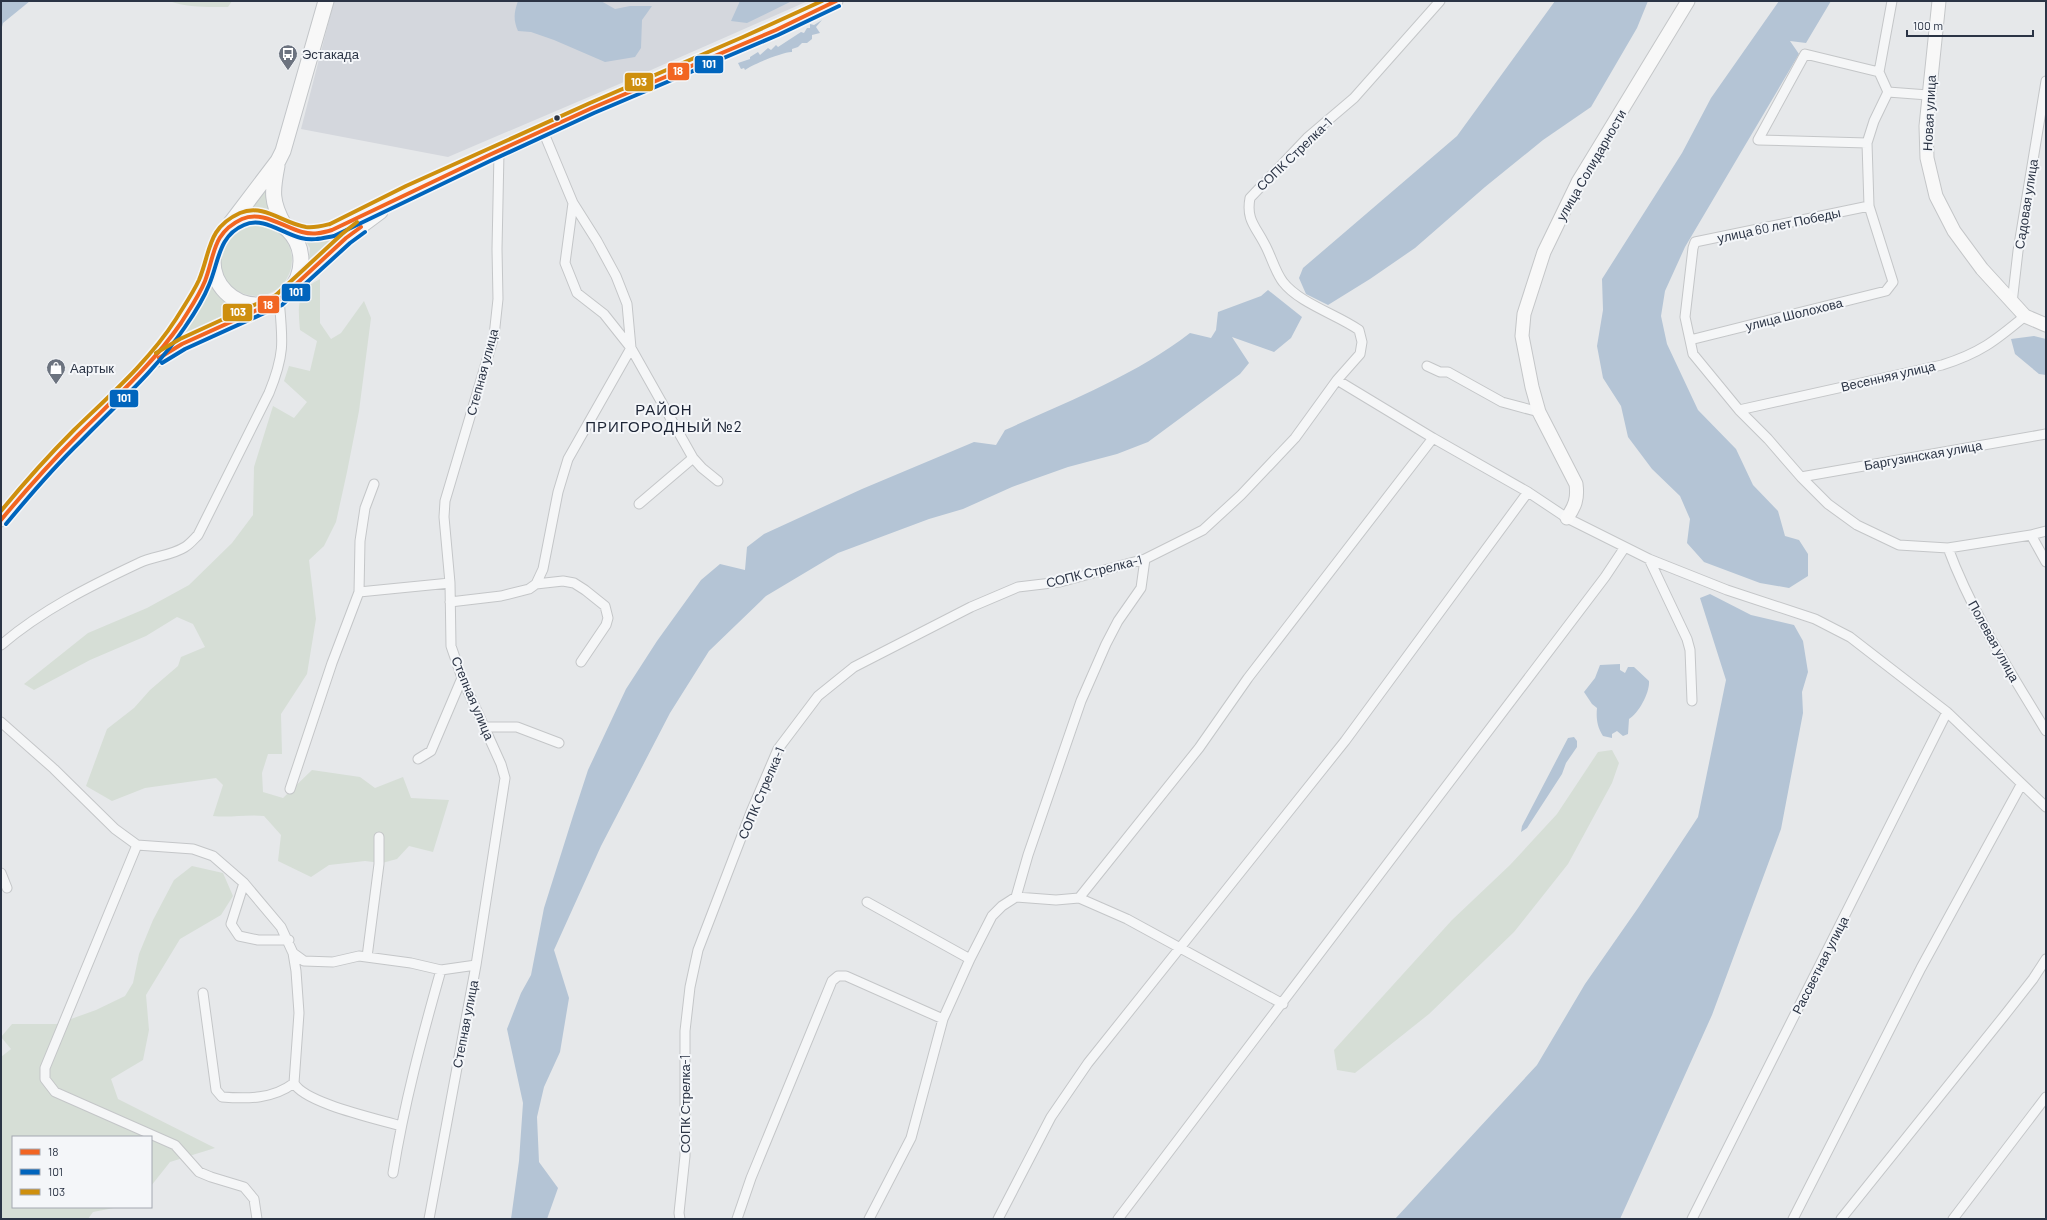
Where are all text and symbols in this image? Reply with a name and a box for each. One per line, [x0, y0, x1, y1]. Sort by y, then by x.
scale bar [1907, 12, 2033, 38]
text: 100 m [1913, 18, 1943, 32]
bus stop icon: Эстакада [277, 43, 299, 71]
place label: Эстакада [302, 46, 360, 62]
line badge: 101 [694, 55, 724, 74]
text: 101 [702, 57, 716, 70]
line badge: 18 [667, 62, 690, 81]
text: 18 [673, 64, 683, 77]
line badge: 103 [624, 72, 654, 92]
street label: Новая улица [1919, 74, 1939, 151]
text: 103 [631, 75, 647, 88]
street label: улица Солидарности [1553, 107, 1629, 223]
unlabelled marker [552, 113, 562, 123]
street label: СОПК Стрелка-1 [1253, 114, 1335, 194]
street label: Садовая улица [2011, 157, 2041, 250]
street label: улица 60 лет Победы [1716, 204, 1842, 246]
line badge: 101 [281, 283, 311, 302]
text: 101 [289, 285, 303, 298]
street label: улица Шолохова [1744, 294, 1845, 334]
line badge: 18 [257, 295, 280, 314]
text: 18 [263, 298, 273, 311]
line badge: 103 [222, 303, 253, 322]
text: 103 [230, 305, 246, 318]
street label: Степная улица [463, 326, 501, 417]
shop icon: Аартык [45, 357, 67, 385]
street label: Весенняя улица [1839, 357, 1938, 395]
place label: Аартык [70, 360, 114, 376]
line badge: 101 [109, 389, 139, 408]
text: 101 [117, 391, 131, 404]
district label: РАЙОН ПРИГОРОДНЫЙ №2 [585, 400, 743, 435]
street label: Баргузинская улица [1863, 437, 1984, 473]
street label: СОПК Стрелка-1 [1044, 551, 1144, 591]
street label: Полевая улица [1965, 598, 2023, 685]
street label: Степная улица [448, 654, 498, 743]
street label: СОПК Стрелка-1 [734, 745, 788, 841]
street label: Рассветная улица [1788, 913, 1852, 1017]
street label: Степная улица [449, 978, 482, 1069]
street label: СОПК Стрелка-1 [677, 1055, 693, 1153]
legend [12, 1136, 152, 1208]
text: 18 [48, 1144, 58, 1158]
text: 101 [48, 1164, 63, 1178]
text: 103 [48, 1184, 65, 1198]

